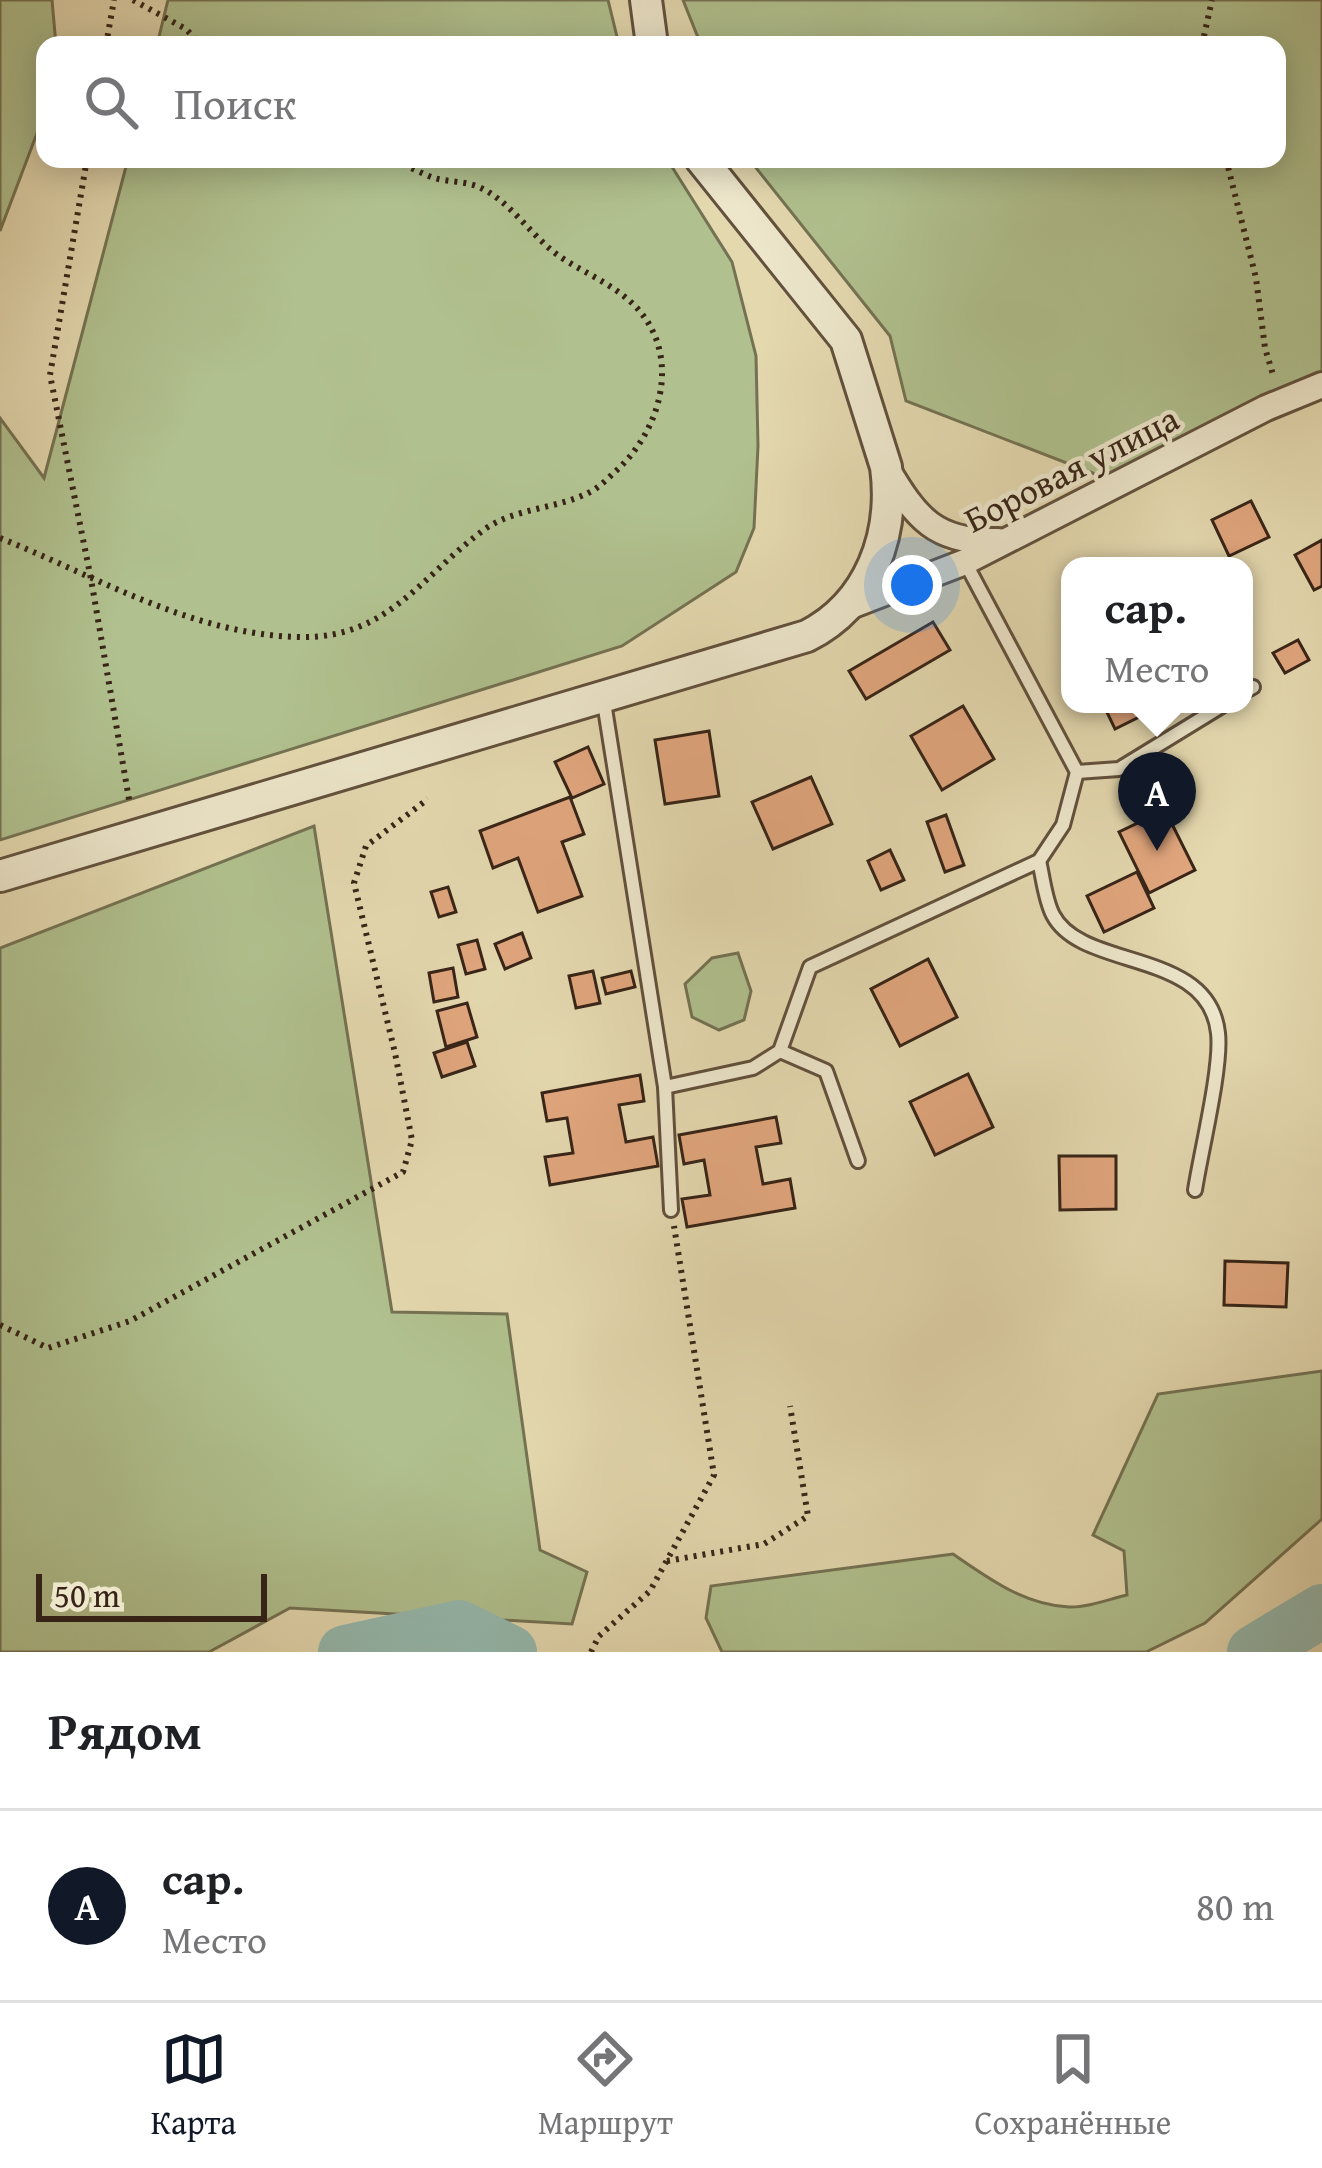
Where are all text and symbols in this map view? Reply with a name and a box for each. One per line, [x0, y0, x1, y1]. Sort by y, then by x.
search box [36, 36, 1286, 168]
icon: search [78, 69, 144, 135]
text: Поиск [174, 70, 296, 135]
street label: Боровая улица [954, 391, 1188, 545]
your location [882, 555, 942, 615]
popup [1061, 557, 1253, 713]
text: сар. [1105, 574, 1187, 639]
text: Место [1105, 639, 1209, 696]
pin: A [1118, 752, 1196, 851]
scale bar [36, 1568, 267, 1621]
text: 50 m [54, 1571, 120, 1619]
text: Рядом [48, 1693, 202, 1768]
text: сар. [162, 1845, 244, 1910]
text: A [75, 1877, 99, 1934]
text: 80 m [1196, 1877, 1274, 1934]
text: Место [162, 1910, 267, 1967]
tab: Карта [151, 2026, 236, 2146]
tab: Маршрут [538, 2026, 673, 2146]
tab: Сохранённые [975, 2026, 1171, 2146]

